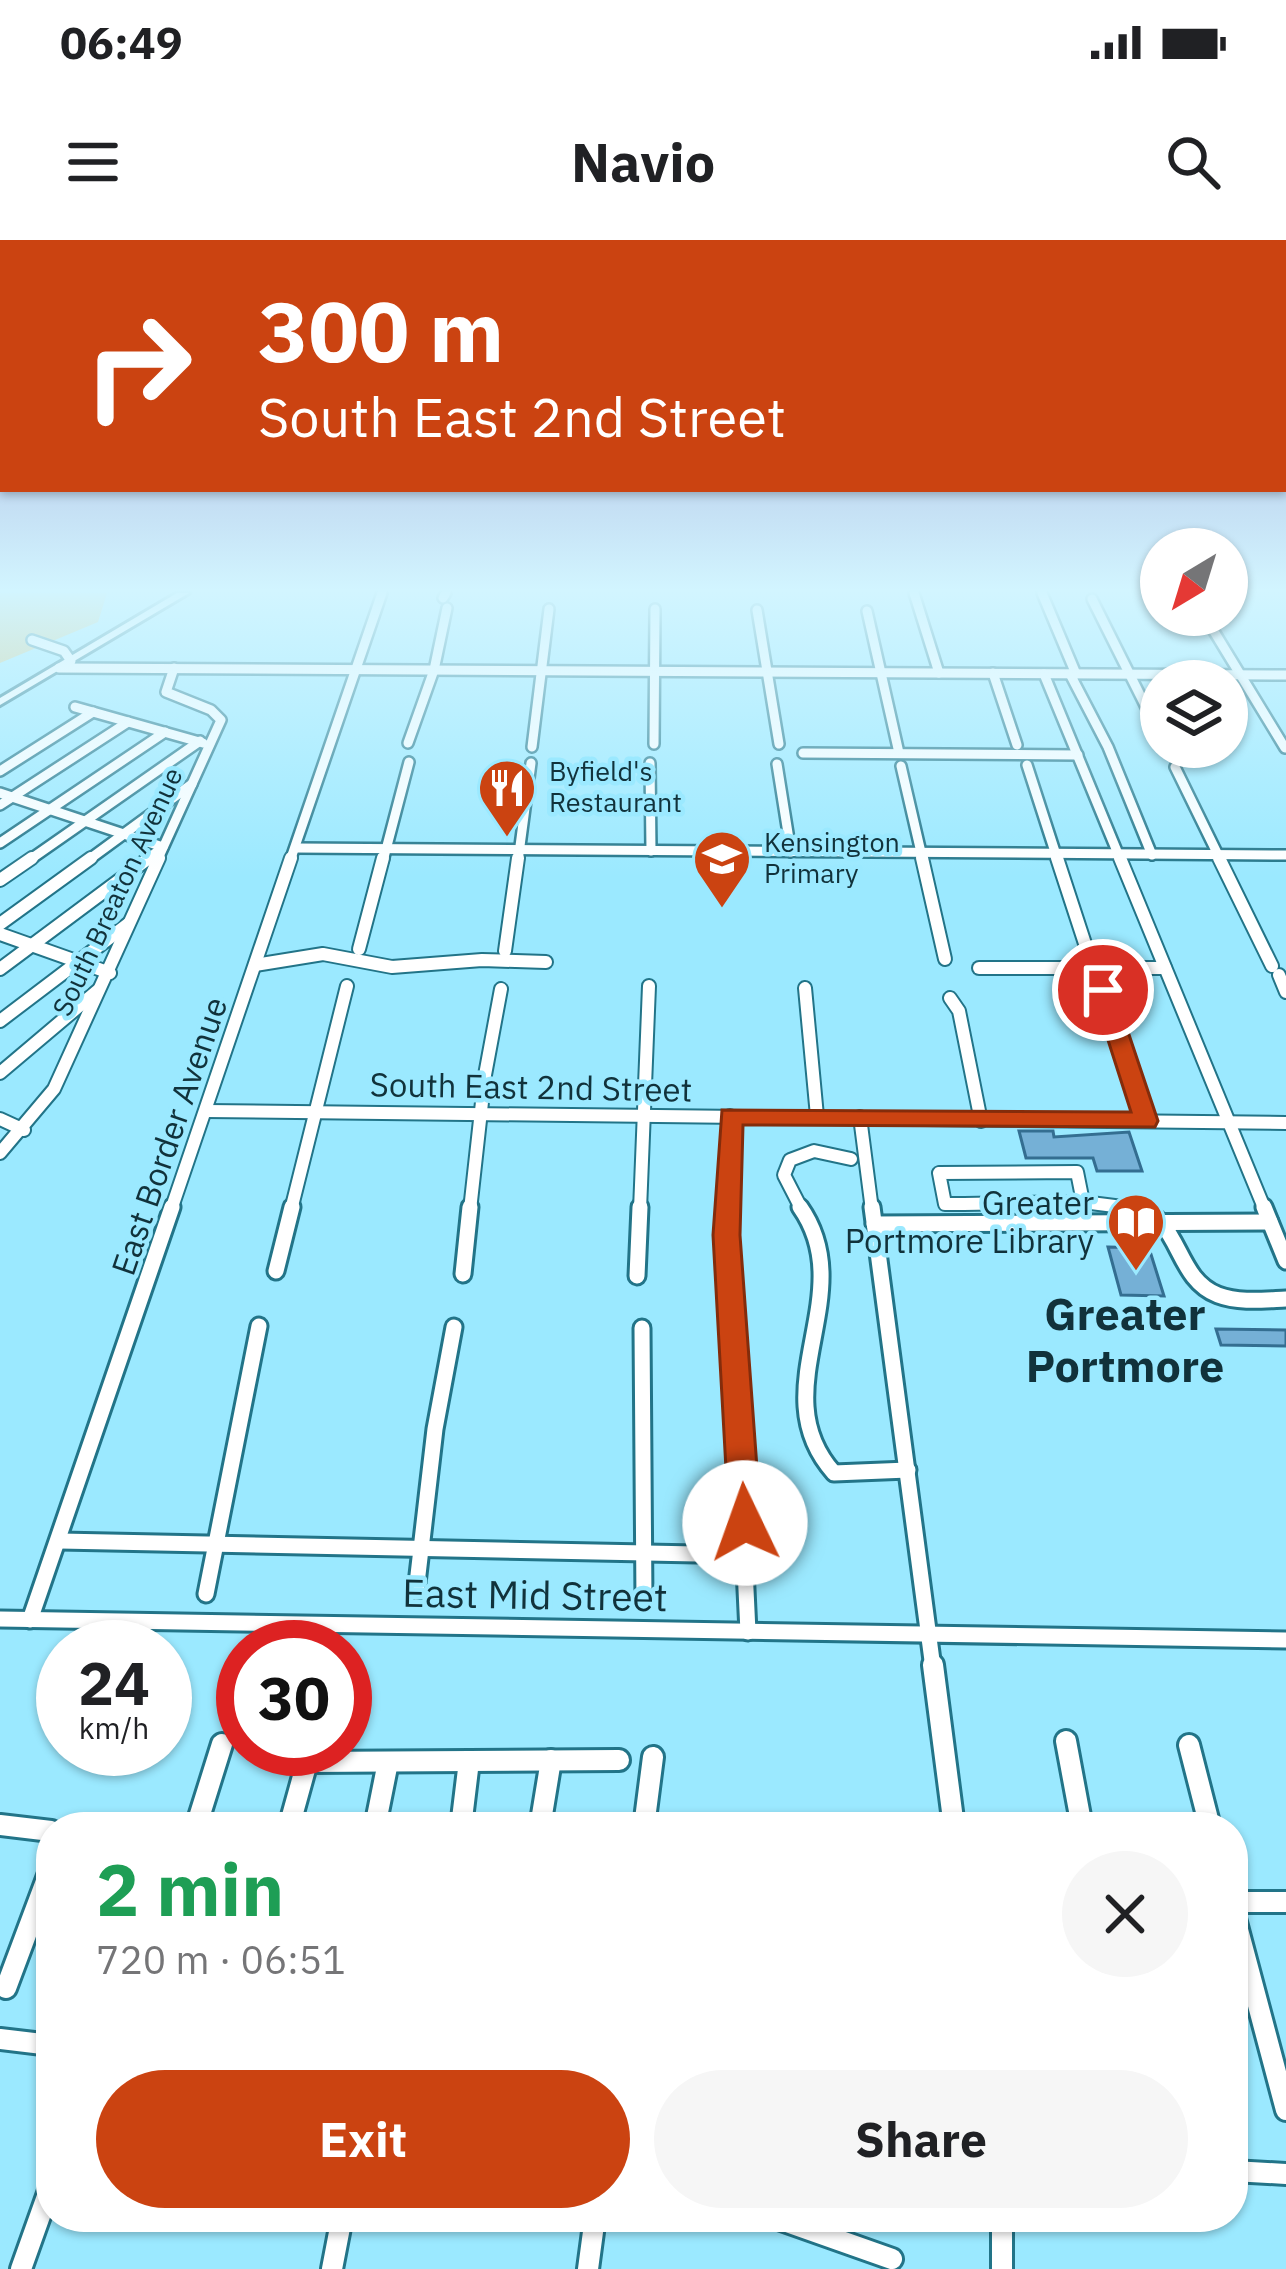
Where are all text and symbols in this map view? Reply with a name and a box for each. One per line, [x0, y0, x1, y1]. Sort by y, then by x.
text: 06:49 [60, 13, 183, 71]
text: Navio [571, 127, 715, 197]
icon: menu [60, 129, 126, 195]
icon: search [1160, 129, 1226, 195]
text: 300 m [258, 276, 504, 385]
icon: right [60, 288, 216, 444]
text: South East 2nd Street [258, 382, 786, 452]
north arrow [1140, 528, 1248, 636]
map controls [1140, 528, 1248, 768]
button: layers [1140, 660, 1248, 768]
place label: Byfield's Restaurant [549, 753, 682, 819]
restaurant icon: Byfield's Restaurant [476, 757, 538, 839]
street label: South Breaton Avenue [44, 761, 190, 1021]
place label: Kensington Primary [764, 824, 900, 890]
school or university icon: Kensington Primary [691, 828, 753, 910]
pin [1052, 939, 1154, 1041]
icon: arrive [1070, 957, 1136, 1023]
street label: East Border Avenue [101, 991, 236, 1281]
street label: South East 2nd Street [369, 1062, 693, 1111]
place label: Greater Portmore Library [845, 1181, 1094, 1262]
library icon: Greater Portmore Library [1105, 1191, 1167, 1273]
district label: Greater Portmore [1026, 1284, 1224, 1394]
position arrow [682, 1460, 808, 1586]
street label: East Mid Street [402, 1567, 668, 1622]
speed limit sign: 30 [216, 1620, 372, 1776]
text: 24 [78, 1643, 150, 1722]
text: km/h [79, 1708, 149, 1747]
text: 2 min [96, 1842, 284, 1936]
button: close [1062, 1851, 1188, 1977]
text: 720 m · 06:51 [96, 1934, 346, 1985]
button: Exit [96, 2070, 630, 2208]
button: Share [654, 2070, 1188, 2208]

